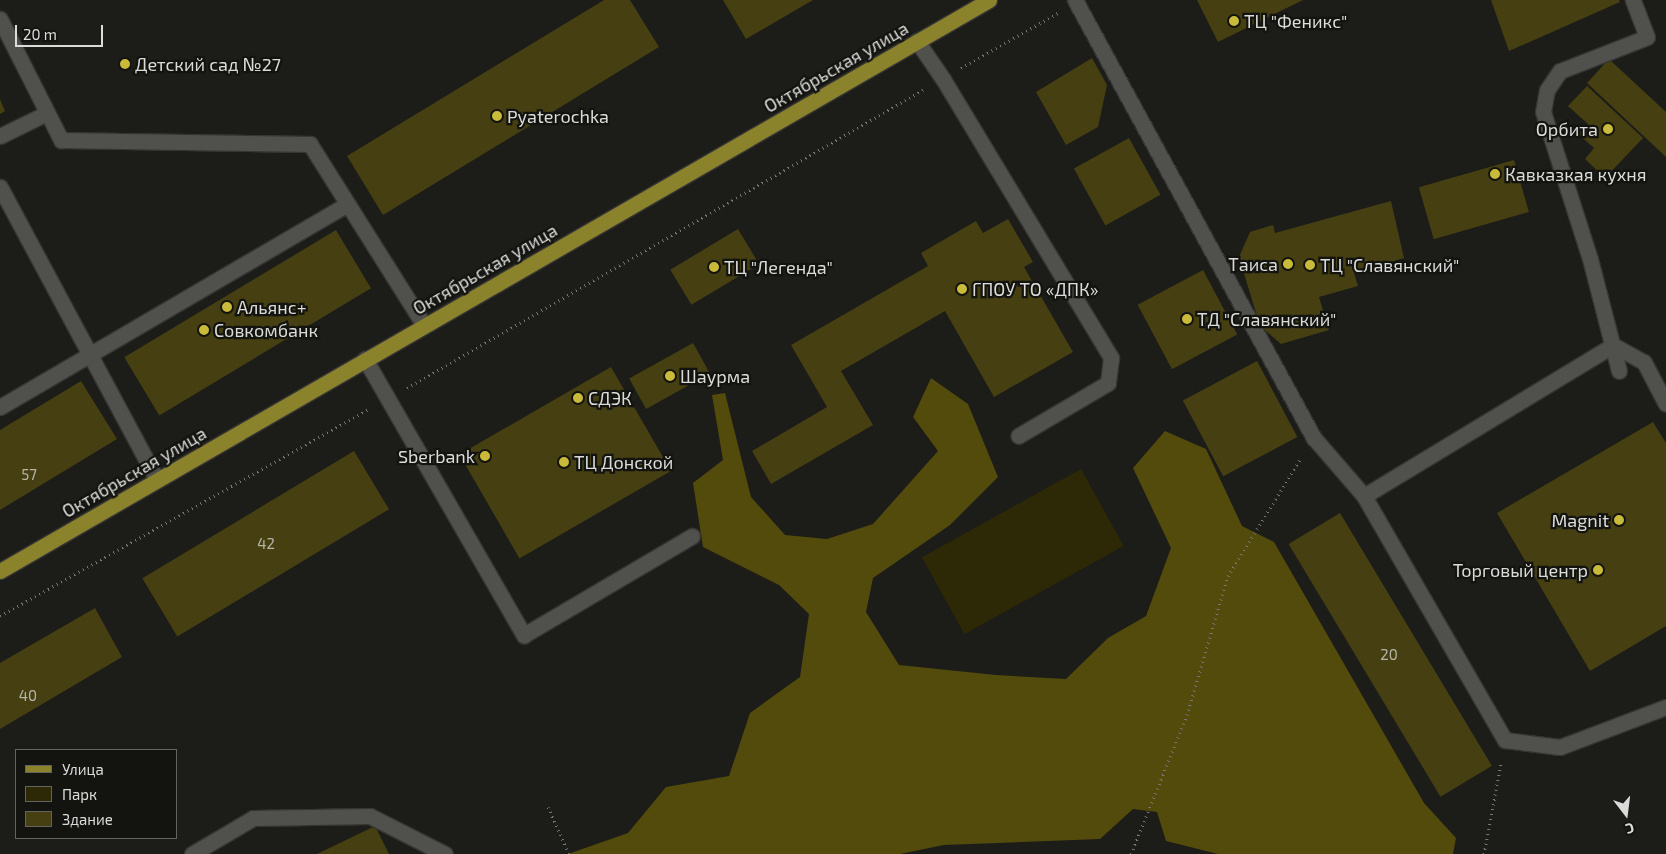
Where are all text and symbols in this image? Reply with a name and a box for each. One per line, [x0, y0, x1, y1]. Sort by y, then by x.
place label: ТЦ "Феникс" [1244, 10, 1348, 32]
scale bar [18, 15, 105, 47]
marker: ТЦ "Феникс" [1228, 15, 1240, 27]
street label: Октябрьская улица [760, 17, 912, 117]
text: 20 m [23, 25, 57, 43]
place label: Детский сад №27 [135, 53, 281, 75]
marker: Детский сад №27 [119, 58, 131, 70]
place label: Pyaterochka [507, 105, 609, 127]
marker: Pyaterochka [491, 110, 503, 122]
place label: Орбита [1536, 118, 1598, 140]
marker: Орбита [1602, 123, 1614, 135]
place label: Кавказкая кухня [1505, 163, 1647, 185]
marker: Кавказкая кухня [1489, 168, 1501, 180]
street label: Октябрьская улица [409, 219, 561, 319]
place label: Таиса [1228, 253, 1278, 275]
place label: ТЦ "Славянский" [1320, 254, 1460, 276]
place label: ТЦ "Легенда" [724, 256, 833, 278]
marker: Таиса [1282, 258, 1294, 270]
marker: ТЦ "Славянский" [1304, 259, 1316, 271]
marker: ТЦ "Легенда" [708, 261, 720, 273]
place label: ГПОУ ТО «ДПК» [972, 278, 1098, 300]
marker: ГПОУ ТО «ДПК» [956, 283, 968, 295]
place label: Альянс+ [237, 296, 307, 318]
marker: Альянс+ [221, 301, 233, 313]
place label: ТД "Славянский" [1197, 308, 1337, 330]
marker: ТД "Славянский" [1181, 313, 1193, 325]
place label: Совкомбанк [214, 319, 318, 341]
marker: Совкомбанк [198, 324, 210, 336]
place label: Шаурма [680, 365, 750, 387]
marker: Шаурма [664, 370, 676, 382]
place label: СДЭК [588, 387, 632, 409]
marker: СДЭК [572, 392, 584, 404]
street label: Октябрьская улица [58, 422, 210, 522]
place label: Sberbank [398, 445, 475, 467]
marker: Sberbank [479, 450, 491, 462]
place label: ТЦ Донской [574, 451, 673, 473]
marker: ТЦ Донской [558, 456, 570, 468]
house number: 57 [21, 466, 37, 484]
place label: Magnit [1552, 509, 1609, 531]
marker: Magnit [1613, 514, 1625, 526]
house number: 42 [257, 535, 275, 553]
place label: Торговый центр [1453, 559, 1588, 581]
marker: Торговый центр [1592, 564, 1604, 576]
house number: 20 [1380, 646, 1398, 664]
house number: 40 [19, 687, 37, 705]
legend [15, 749, 178, 839]
text: Улица [62, 760, 104, 778]
text: Парк [62, 785, 97, 803]
north arrow [1601, 789, 1651, 839]
text: Здание [62, 810, 113, 828]
text: С [1624, 820, 1636, 838]

